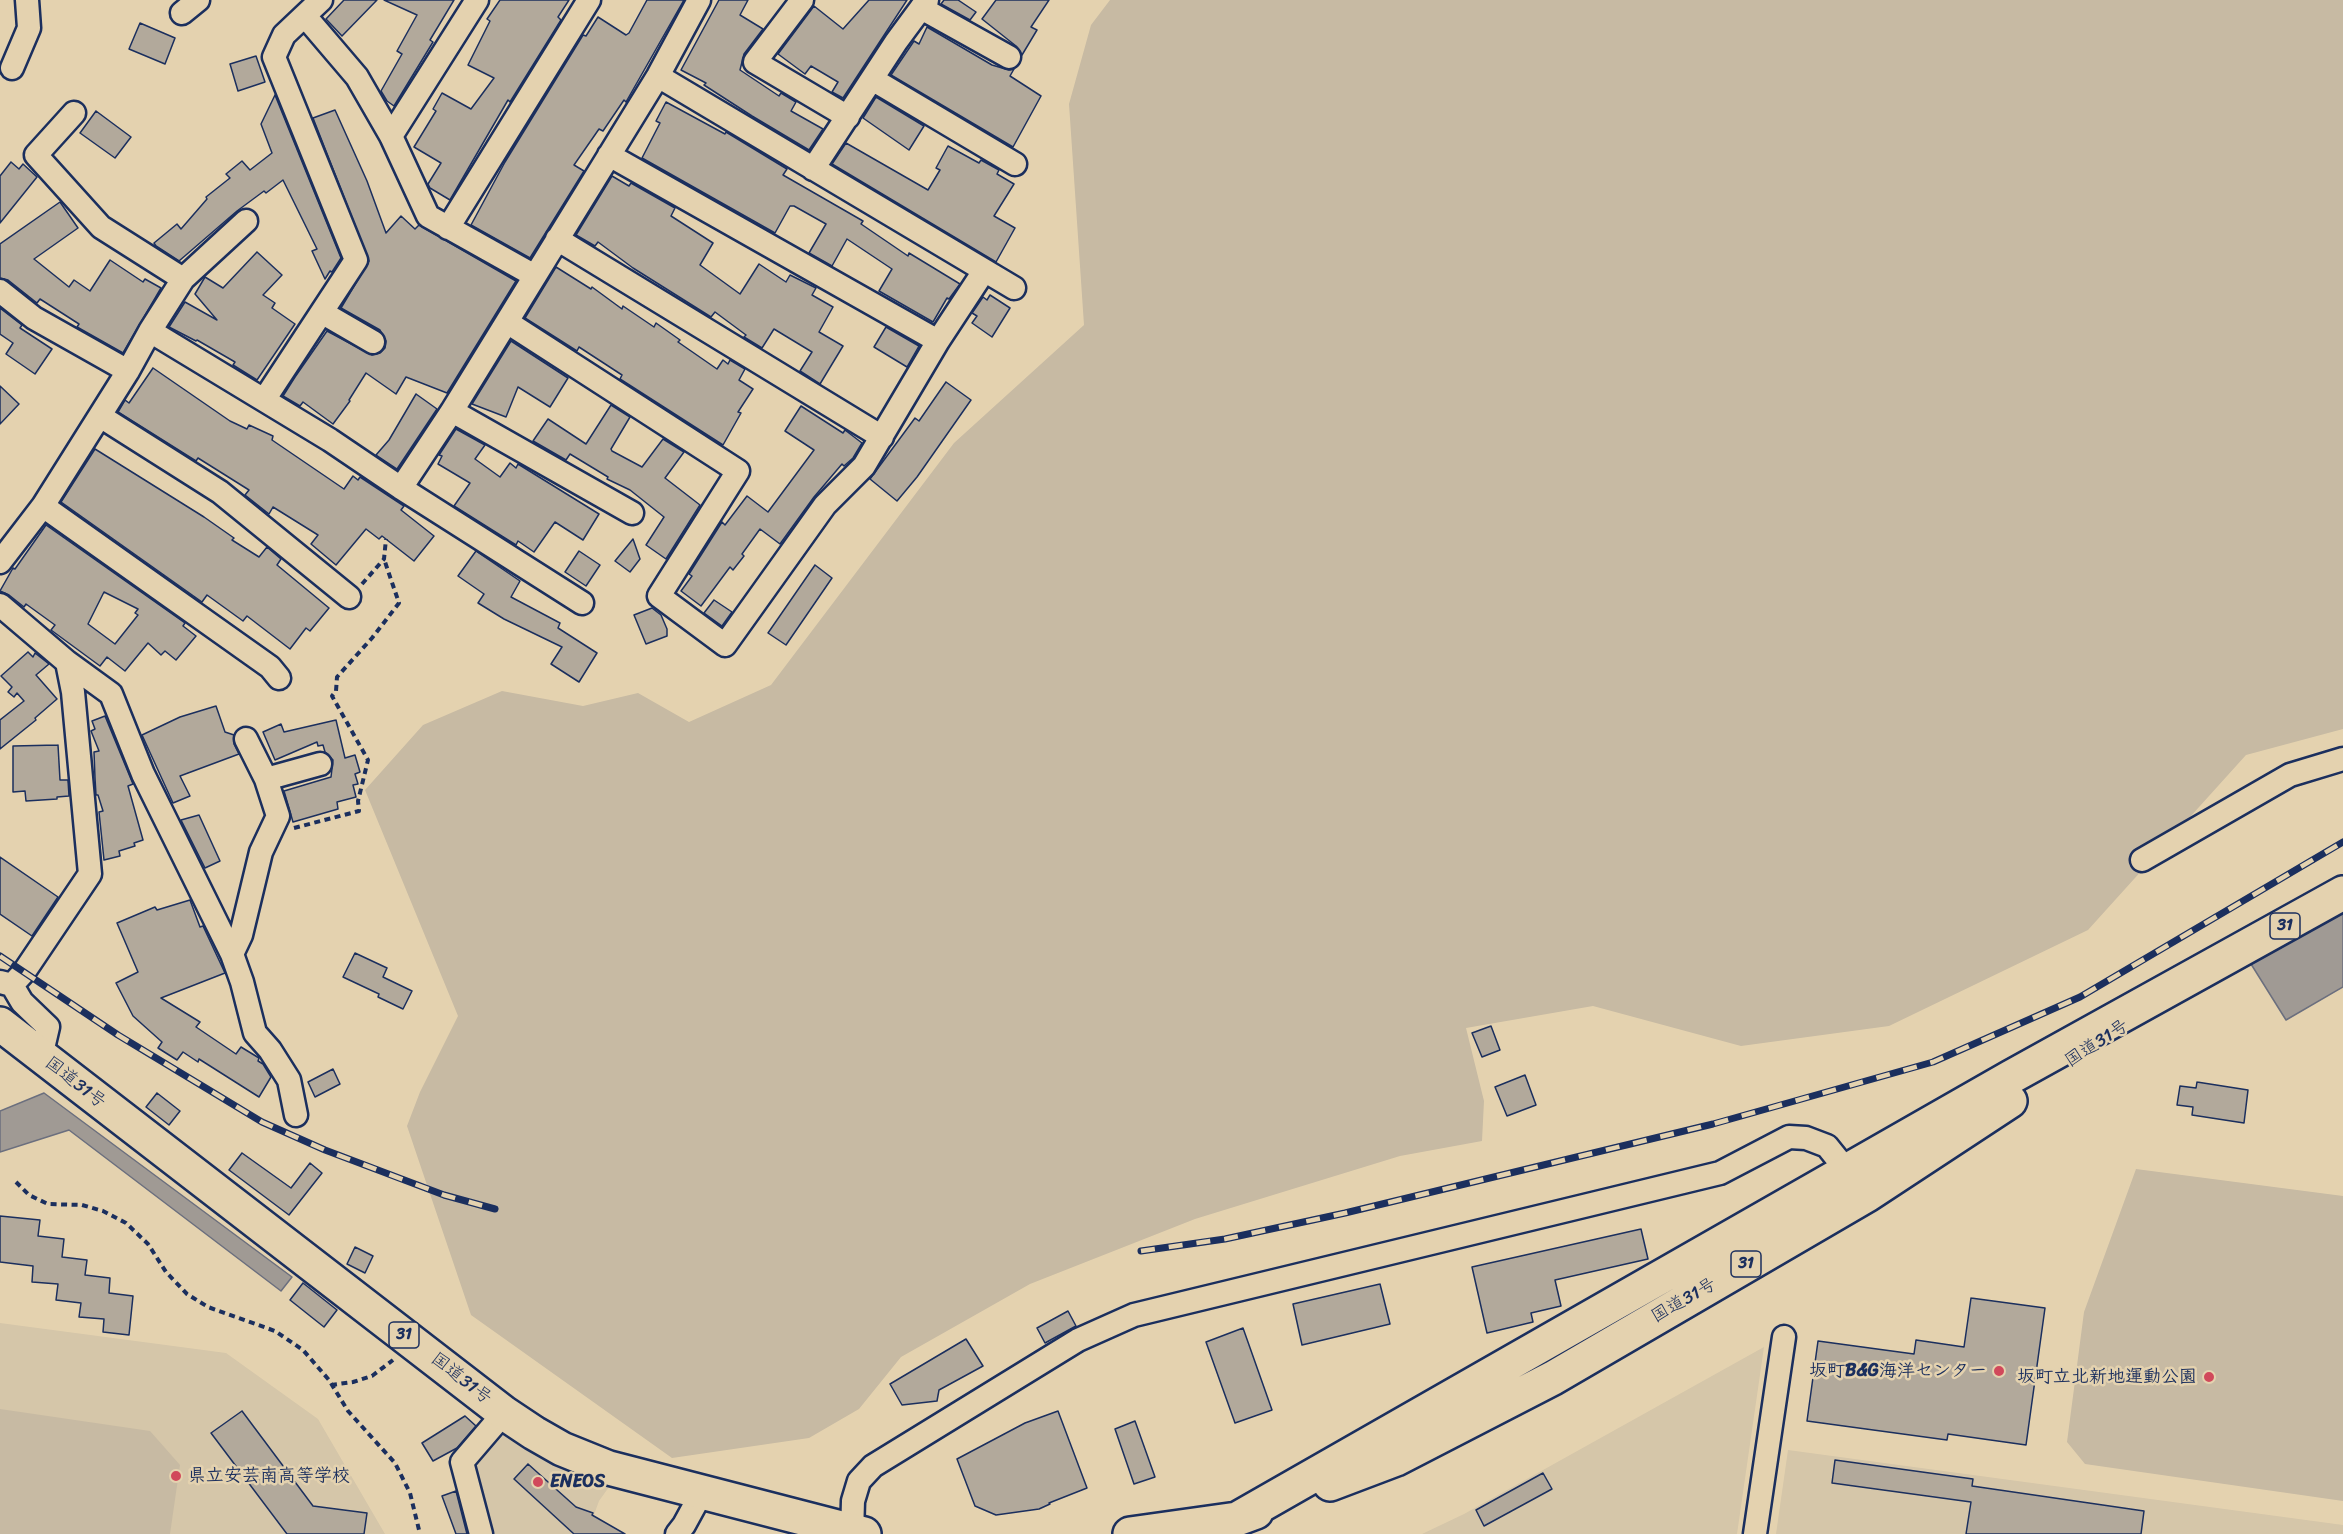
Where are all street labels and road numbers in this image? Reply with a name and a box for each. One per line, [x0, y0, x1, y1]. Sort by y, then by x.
road number: 31 [2270, 913, 2300, 939]
street label: 国道31号 [2061, 1015, 2133, 1073]
street label: 国道31号 [40, 1052, 110, 1114]
road number: 31 [1731, 1251, 1761, 1277]
street label: 国道31号 [1648, 1274, 1720, 1328]
road number: 31 [389, 1322, 419, 1348]
street label: 国道31号 [426, 1348, 496, 1410]

